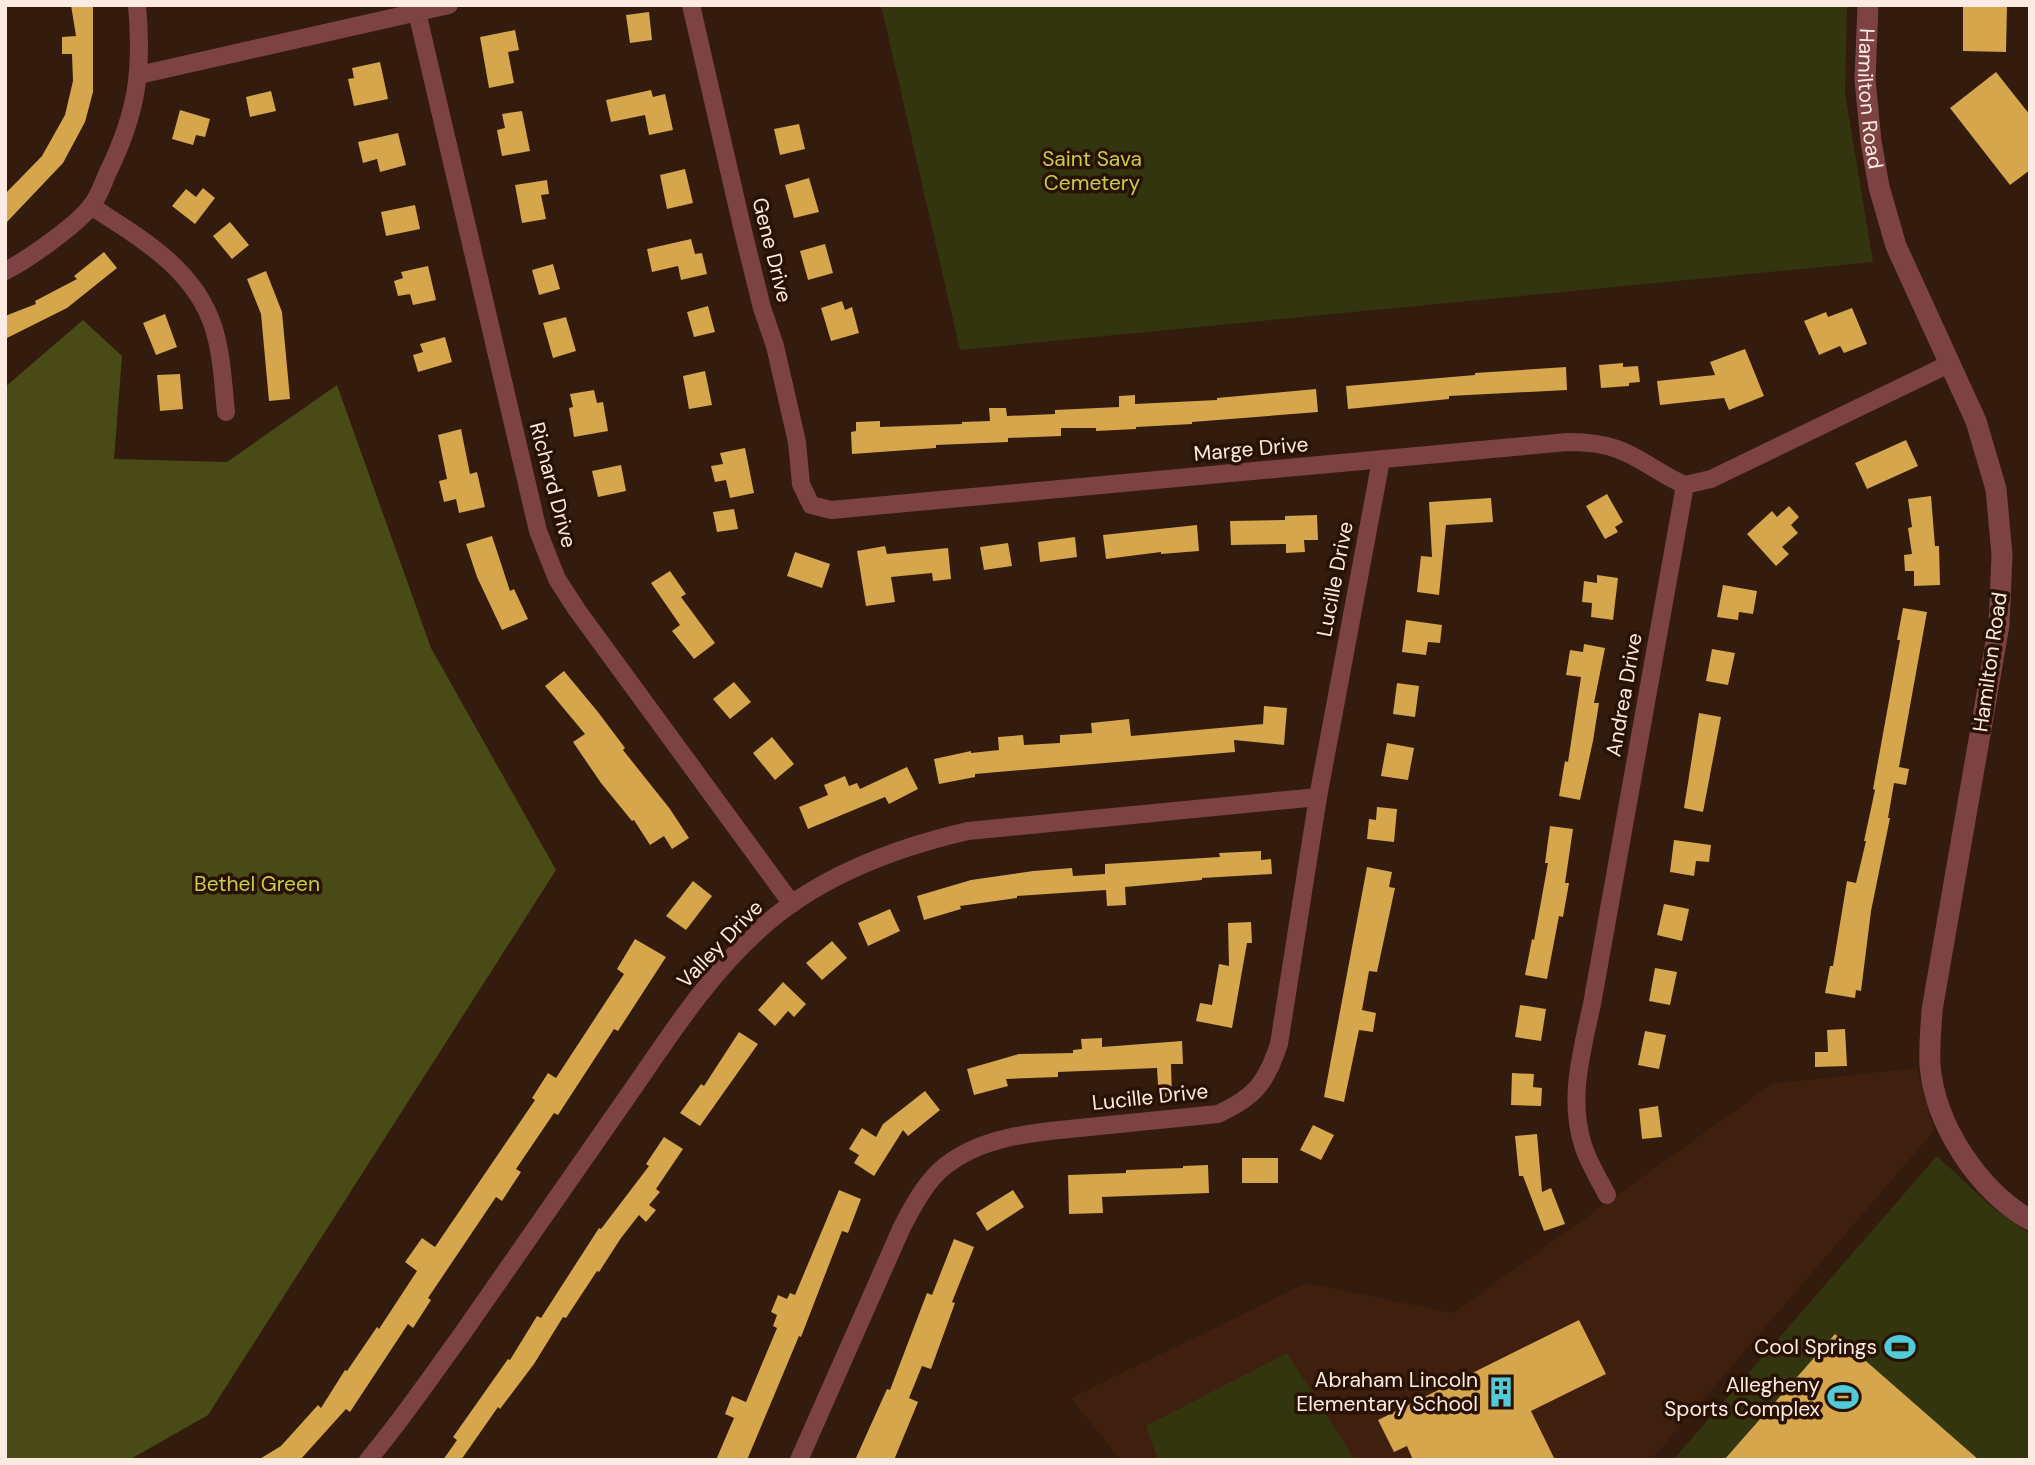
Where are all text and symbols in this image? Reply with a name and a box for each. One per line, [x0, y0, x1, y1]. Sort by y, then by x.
street label: Hamilton Road [1851, 28, 1890, 171]
park label: Saint Sava Cemetery [1042, 145, 1142, 197]
street label: Gene Drive [745, 195, 799, 305]
street label: Richard Drive [523, 419, 583, 551]
street label: Marge Drive [1192, 430, 1310, 468]
street label: Lucille Drive [1310, 519, 1360, 639]
street label: Hamilton Road [1966, 590, 2014, 734]
street label: Andrea Drive [1599, 631, 1649, 759]
park label: Bethel Green [194, 870, 320, 898]
street label: Valley Drive [671, 894, 769, 994]
street label: Lucille Drive [1090, 1077, 1210, 1117]
sports icon: Cool Springs [1883, 1330, 1917, 1364]
place label: Cool Springs [1754, 1333, 1877, 1361]
place label: Abraham Lincoln Elementary School [1296, 1366, 1478, 1418]
place label: Allegheny Sports Complex [1664, 1371, 1820, 1423]
building icon: Abraham Lincoln Elementary School [1484, 1375, 1518, 1409]
sports icon: Allegheny Sports Complex [1826, 1380, 1860, 1414]

